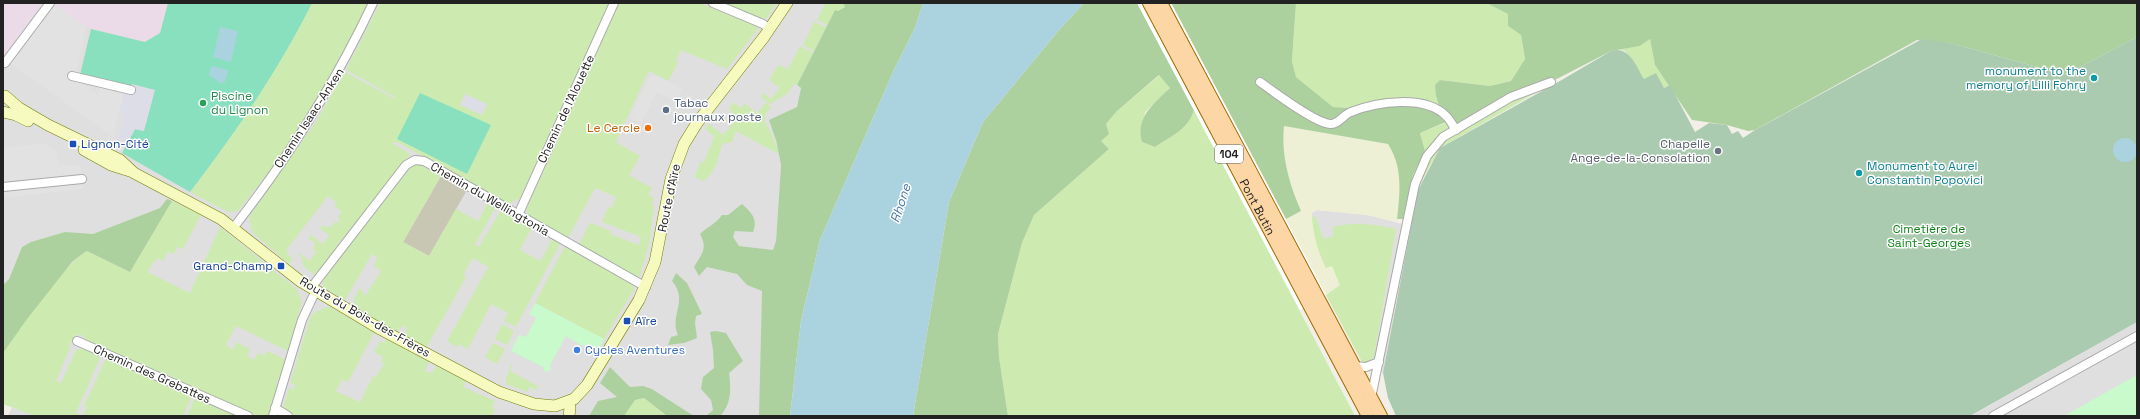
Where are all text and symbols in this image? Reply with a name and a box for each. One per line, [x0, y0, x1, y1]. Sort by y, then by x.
street label: Chemin de l'Alouette [534, 52, 598, 166]
place label: monument to the memory of Lilli Fohry [1966, 63, 2086, 93]
street label: Chemin Isaac-Anken [271, 65, 347, 171]
marker: monument to the memory of Lilli Fohry [2089, 73, 2099, 83]
place label: Piscine du Lignon [211, 88, 268, 118]
place label: Tabac journaux poste [673, 95, 762, 125]
marker: Piscine du Lignon [198, 98, 208, 108]
marker: Tabac journaux poste [661, 105, 671, 115]
place label: Le Cercle [587, 120, 640, 136]
marker: Le Cercle [643, 123, 653, 133]
place label: Lignon-Cité [81, 136, 149, 152]
place label: Chapelle Ange-de-la-Consolation [1570, 136, 1710, 166]
marker: Lignon-Cité [68, 139, 78, 149]
road number: 104 [1215, 145, 1243, 163]
marker: Chapelle Ange-de-la-Consolation [1713, 146, 1723, 156]
street label: Chemin du Wellingtonia [427, 158, 553, 240]
place label: Monument to Aurel Constantin Popovici [1867, 158, 1983, 188]
street label: Route d'Aïre [654, 162, 684, 234]
marker: Monument to Aurel Constantin Popovici [1854, 168, 1864, 178]
street label: Pont Butin [1236, 176, 1279, 238]
water label: Rhone [886, 180, 915, 225]
park label: Cimetière de Saint-Georges [1887, 221, 1971, 251]
place label: Grand-Champ [193, 258, 273, 274]
marker: Grand-Champ [276, 261, 286, 271]
street label: Route du Bois-des-Frères [297, 273, 433, 361]
place label: Aïre [635, 313, 657, 329]
marker: Aïre [622, 316, 632, 326]
street label: Chemin des Grebattes [91, 341, 213, 407]
place label: Cycles Aventures [585, 342, 685, 358]
marker: Cycles Aventures [572, 345, 582, 355]

